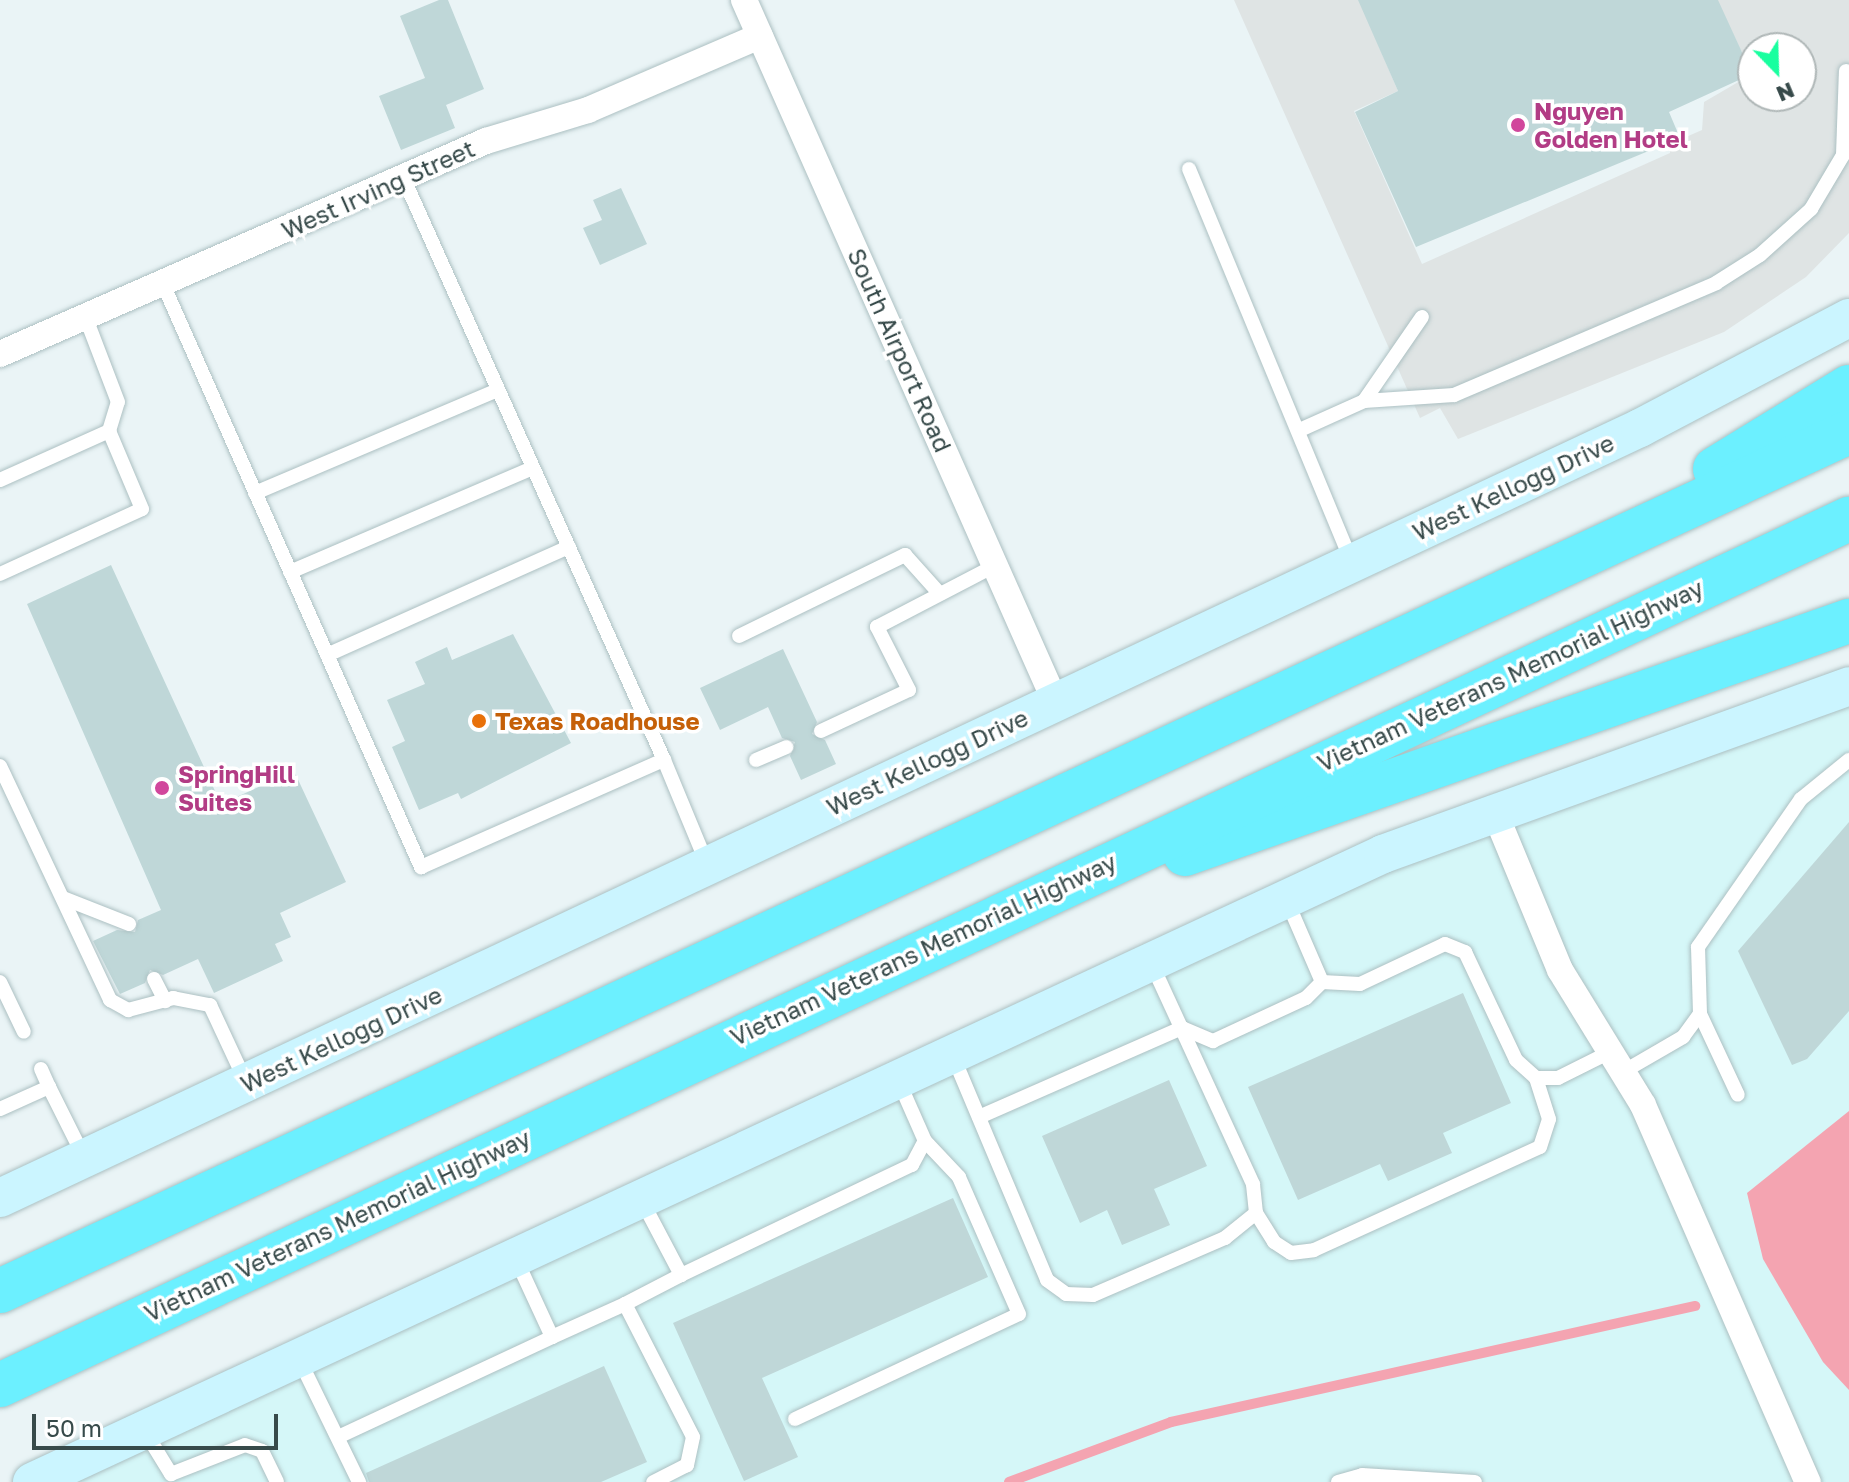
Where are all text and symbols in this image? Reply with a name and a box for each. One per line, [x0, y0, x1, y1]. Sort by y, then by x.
north arrow [1737, 32, 1817, 112]
text: N [1773, 77, 1799, 108]
place label: Nguyen Golden Hotel [1534, 97, 1688, 153]
marker: Nguyen Golden Hotel [1509, 116, 1527, 134]
street label: West Irving Street [277, 133, 479, 245]
street label: South Airport Road [842, 244, 958, 456]
street label: West Kellogg Drive [1408, 428, 1618, 546]
street label: Vietnam Veterans Memorial Highway [1312, 573, 1708, 777]
street label: West Kellogg Drive [822, 703, 1032, 821]
place label: Texas Roadhouse [495, 707, 700, 735]
marker: Texas Roadhouse [470, 712, 488, 730]
place label: SpringHill Suites [178, 760, 295, 816]
marker: SpringHill Suites [153, 779, 171, 797]
street label: Vietnam Veterans Memorial Highway [725, 847, 1121, 1051]
street label: West Kellogg Drive [236, 980, 446, 1098]
street label: Vietnam Veterans Memorial Highway [139, 1123, 535, 1327]
scale bar [36, 1398, 282, 1448]
text: 50 m [46, 1413, 102, 1442]

